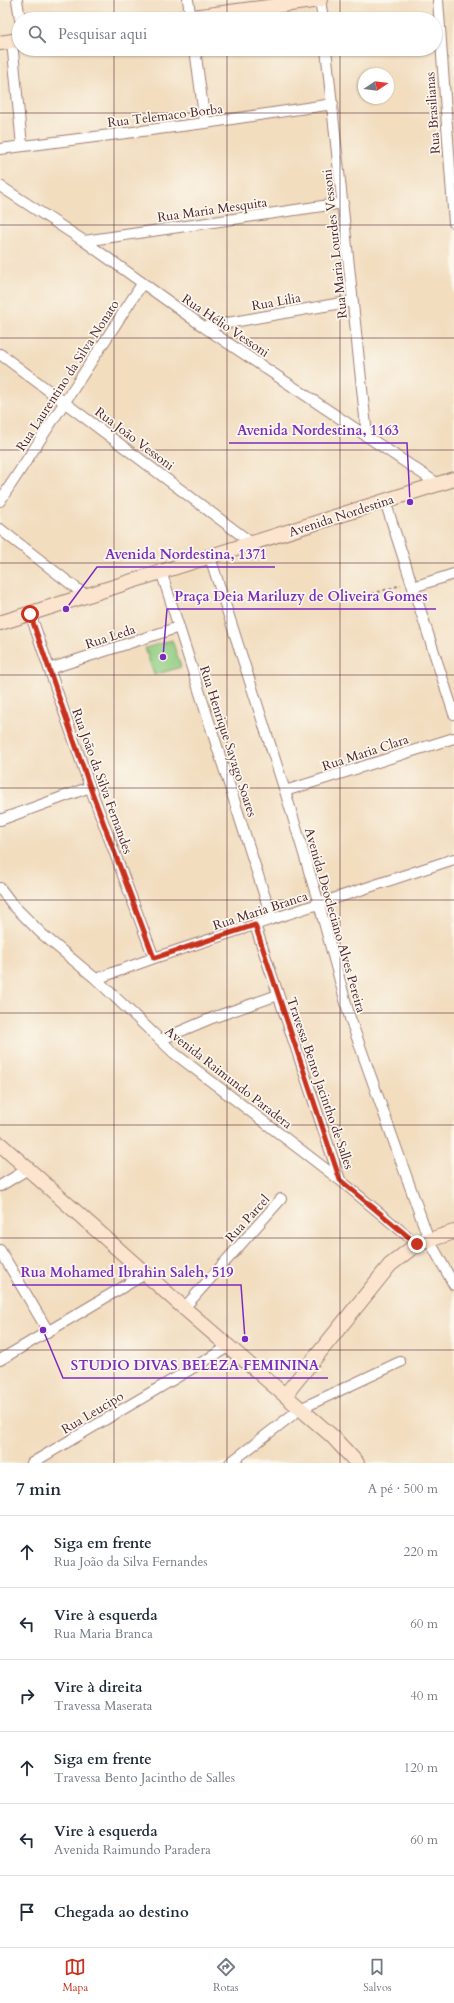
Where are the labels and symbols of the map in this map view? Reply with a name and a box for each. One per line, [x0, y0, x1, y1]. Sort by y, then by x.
north arrow [358, 68, 394, 104]
street label: Rua Brasilianas [421, 71, 445, 155]
street label: Rua Telemaco Borba [106, 100, 224, 132]
street label: Rua Maria Lourdes Vessoni [318, 168, 352, 320]
street label: Rua Maria Mesquita [156, 193, 269, 227]
street label: Rua Lilia [250, 289, 302, 315]
street label: Rua Hélio Vessoni [178, 290, 273, 362]
street label: Rua Laurentino da Silva Nonato [12, 296, 124, 455]
street label: Rua João Vessoni [91, 403, 178, 475]
callout: Avenida Nordestina, 1163 [229, 417, 407, 443]
text: Avenida Nordestina, 1163 [237, 421, 399, 440]
street label: Avenida Nordestina [286, 490, 397, 541]
callout: Avenida Nordestina, 1371 [97, 541, 275, 567]
text: Avenida Nordestina, 1371 [105, 545, 267, 564]
callout: Praça Deia Mariluzy de Oliveira Gomes [167, 583, 436, 609]
text: Praça Deia Mariluzy de Oliveira Gomes [174, 587, 428, 606]
route start [21, 605, 39, 623]
street label: Rua Leda [83, 620, 138, 653]
street label: Rua Henrique Sayago Soares [195, 663, 261, 819]
street label: Rua João da Silva Fernandes [67, 706, 137, 857]
street label: Rua Maria Clara [320, 730, 411, 775]
street label: Avenida Deocleciano Alves Pereira [300, 826, 370, 1015]
street label: Rua Maria Branca [211, 887, 310, 935]
street label: Travessa Bento Jacintho de Salles [282, 995, 358, 1172]
street label: Avenida Raimundo Paradera [161, 1022, 296, 1133]
street label: Rua Parcel [222, 1190, 274, 1246]
route end [408, 1235, 426, 1253]
callout: Rua Mohamed Ibrahin Saleh, 519 [12, 1259, 241, 1285]
text: Rua Mohamed Ibrahin Saleh, 519 [20, 1263, 234, 1282]
callout: STUDIO DIVAS BELEZA FEMININA [63, 1352, 328, 1378]
text: STUDIO DIVAS BELEZA FEMININA [71, 1356, 320, 1375]
street label: Rua Leucipo [58, 1387, 127, 1439]

